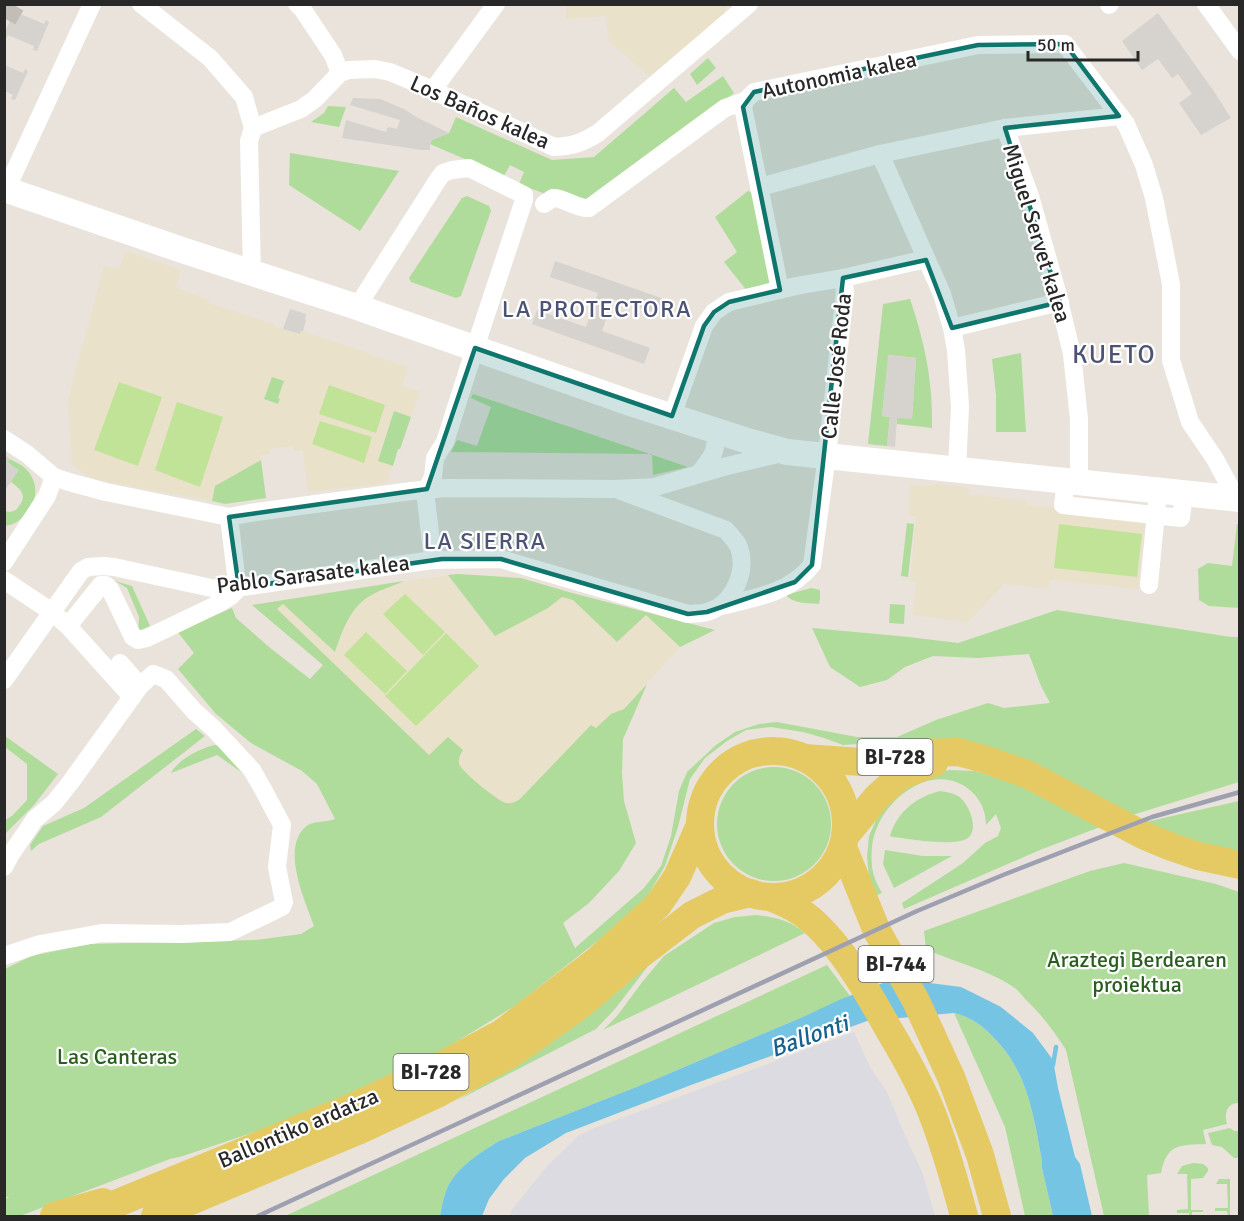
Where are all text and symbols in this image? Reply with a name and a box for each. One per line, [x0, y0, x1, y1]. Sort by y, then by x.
scale bar [1028, 24, 1138, 62]
text: 50 m [1037, 34, 1075, 56]
street label: Autonomia kalea [759, 45, 919, 105]
street label: Los Baños kalea [406, 69, 554, 155]
street label: Miguel Servet kalea [997, 140, 1077, 326]
street label: Calle José Roda [815, 292, 857, 440]
district label: LA PROTECTORA [502, 294, 692, 324]
district label: KUETO [1072, 339, 1156, 371]
district label: LA SIERRA [423, 526, 547, 556]
street label: Pablo Sarasate kalea [215, 549, 411, 599]
road number: BI-728 [858, 739, 932, 775]
road number: BI-744 [858, 946, 934, 982]
park label: Araztegi Berdearen proiektua [1047, 946, 1227, 998]
water label: Ballonti [766, 1007, 855, 1064]
park label: Las Canteras [57, 1043, 177, 1070]
road number: BI-728 [394, 1054, 468, 1090]
street label: Ballontiko ardatza [214, 1082, 382, 1174]

